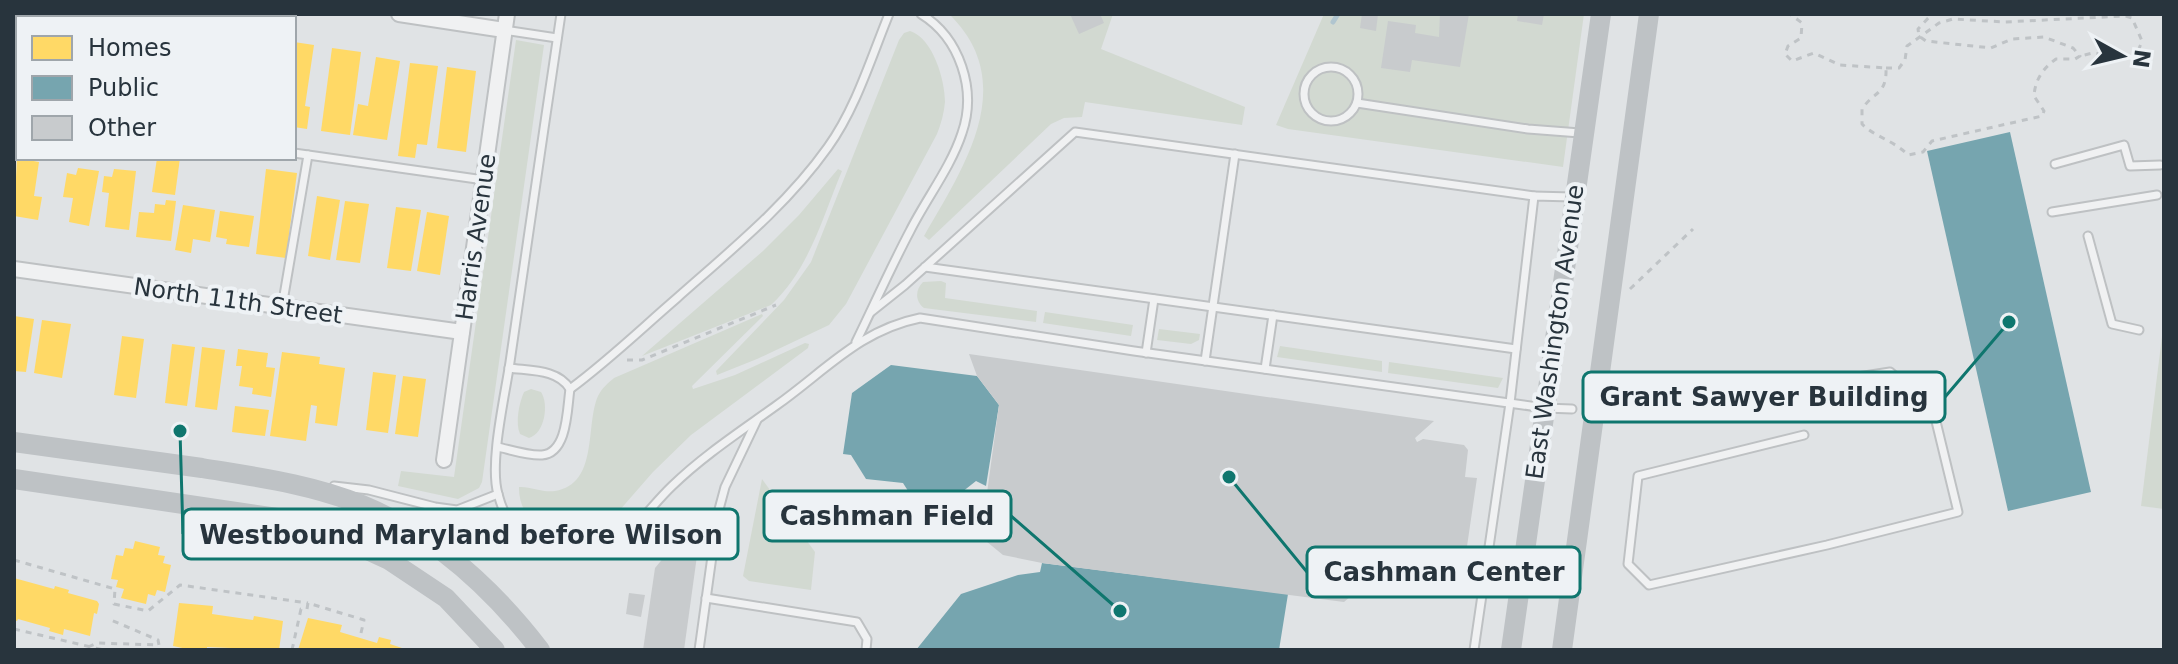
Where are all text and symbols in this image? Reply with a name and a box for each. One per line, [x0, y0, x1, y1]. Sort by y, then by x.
legend [16, 16, 296, 160]
north arrow [2082, 16, 2162, 96]
text: Homes [88, 34, 171, 62]
text: N [2128, 48, 2155, 70]
text: Public [88, 74, 159, 102]
text: Other [88, 114, 156, 142]
street label: Harris Avenue [450, 152, 502, 322]
street label: East Washington Avenue [1520, 183, 1590, 481]
street label: North 11th Street [132, 272, 344, 330]
callout: Grant Sawyer Building [1583, 372, 1945, 422]
text: Grant Sawyer Building [1599, 382, 1929, 412]
callout: Cashman Field [764, 491, 1011, 541]
text: Cashman Field [780, 501, 994, 531]
callout: Westbound Maryland before Wilson [183, 509, 738, 559]
text: Westbound Maryland before Wilson [199, 520, 723, 550]
callout: Cashman Center [1307, 547, 1580, 597]
text: Cashman Center [1324, 557, 1565, 587]

